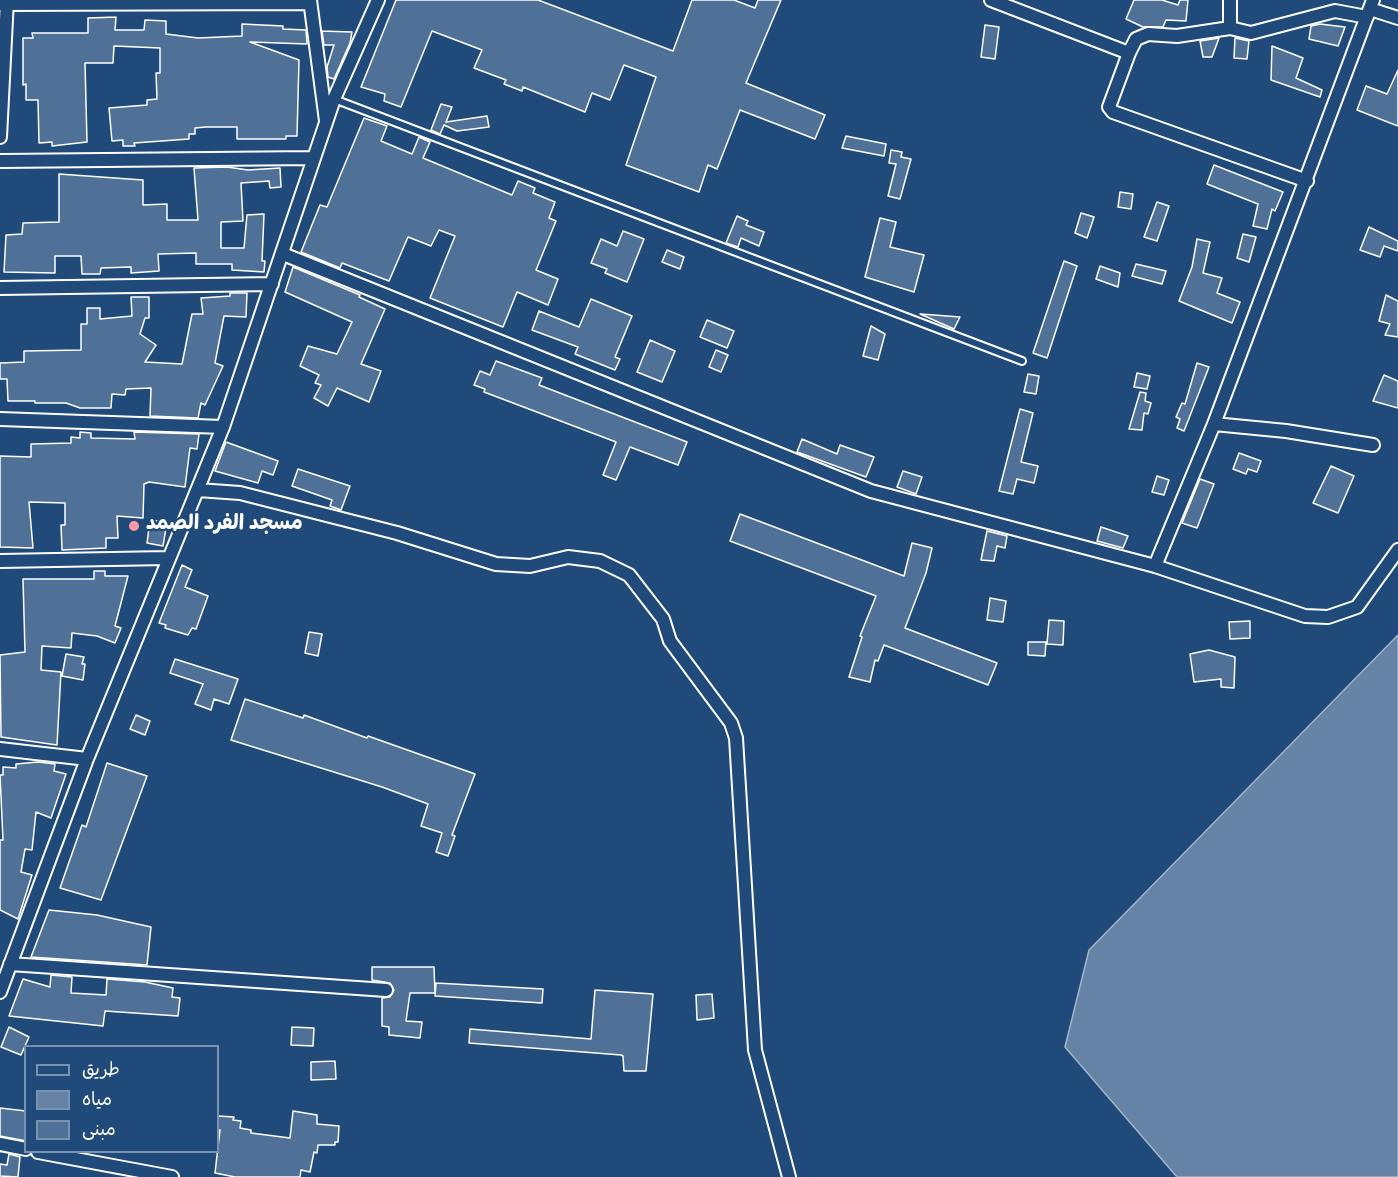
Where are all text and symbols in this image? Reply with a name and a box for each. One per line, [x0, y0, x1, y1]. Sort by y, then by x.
place label: مسجد الفرد الصمد [146, 513, 303, 539]
marker: مسجد الفرد الصمد [127, 519, 141, 533]
legend [24, 1045, 219, 1153]
text: طريق [82, 1059, 120, 1084]
text: مياه [82, 1089, 112, 1114]
text: مبنى [82, 1119, 116, 1144]

